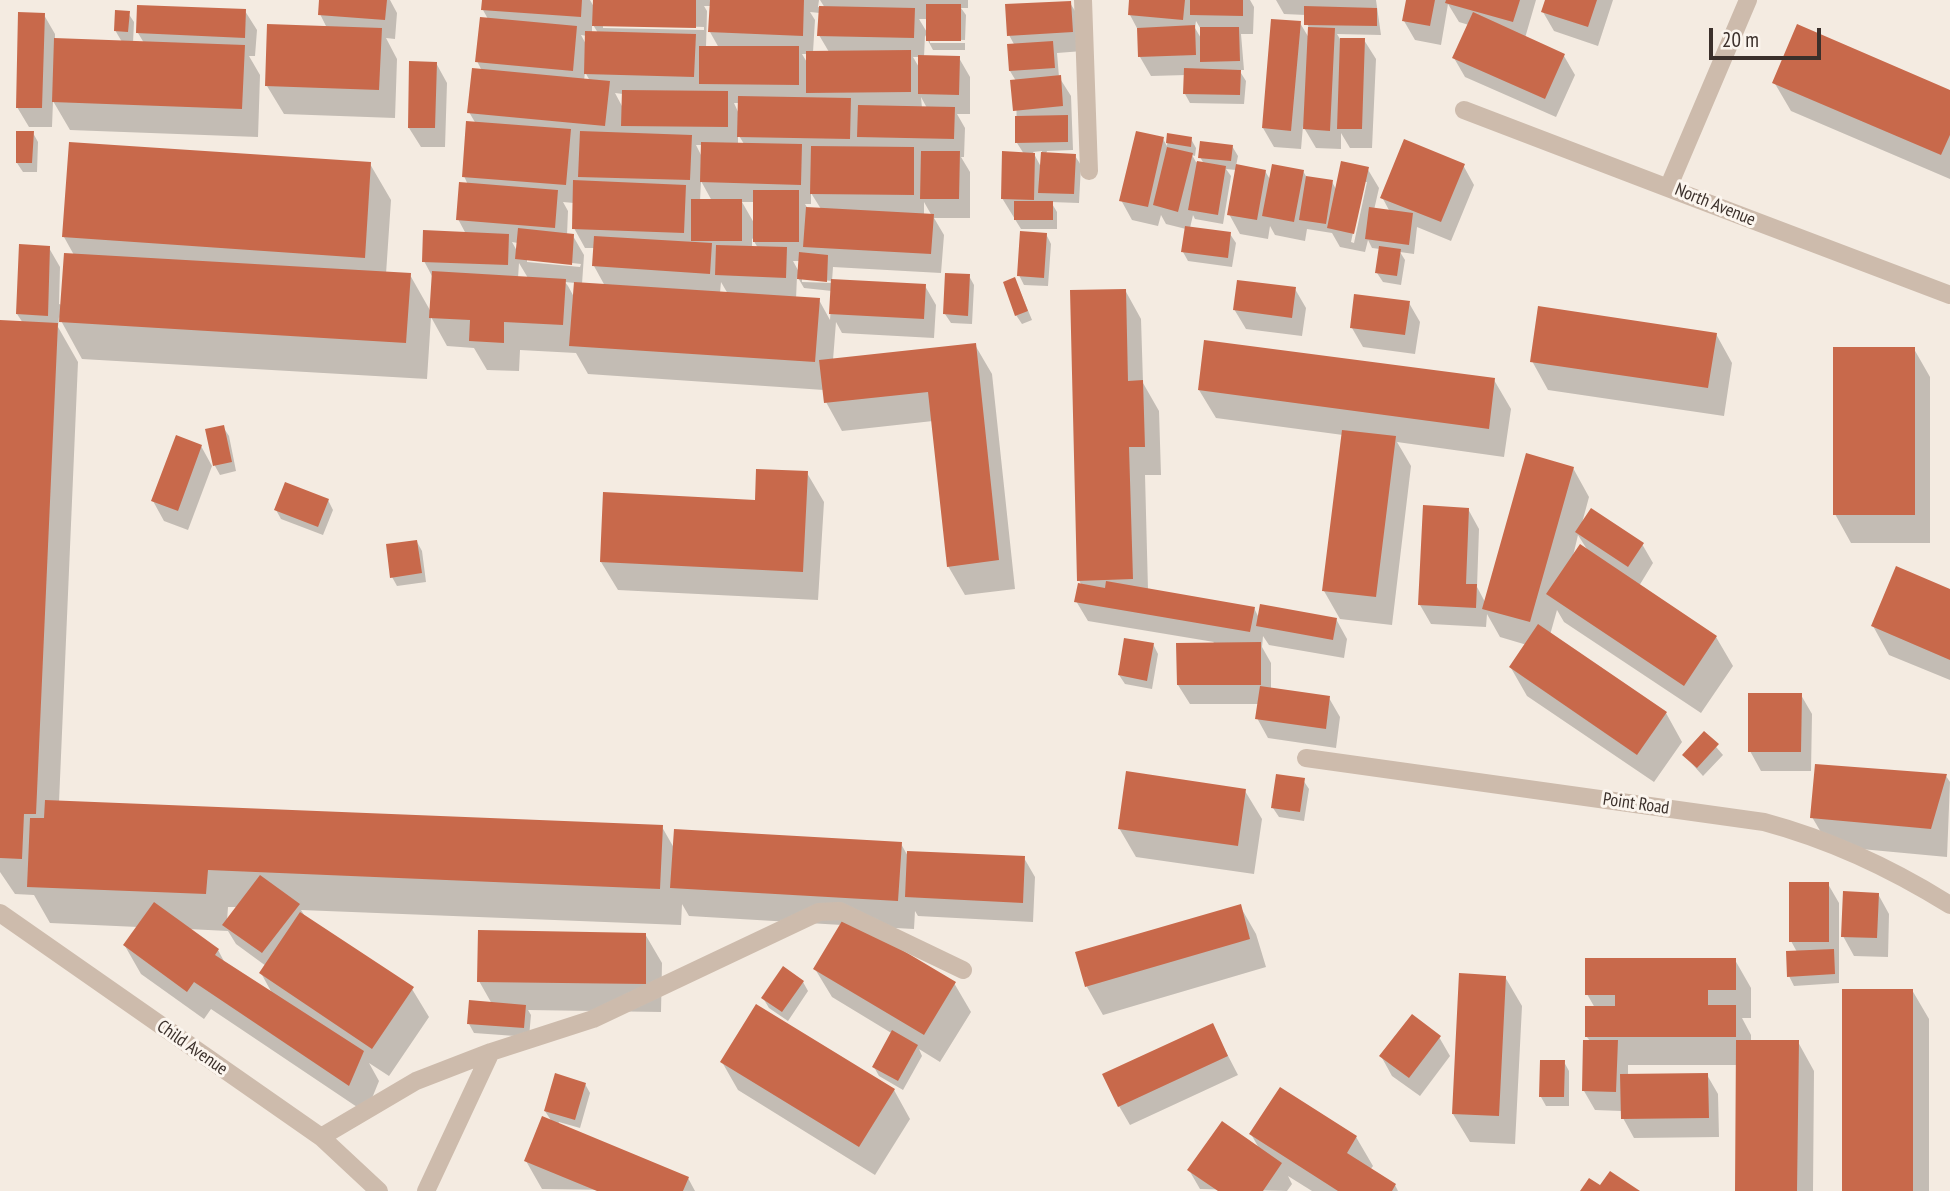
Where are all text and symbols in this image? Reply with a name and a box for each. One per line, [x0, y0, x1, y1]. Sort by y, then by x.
scale bar [1712, 14, 1824, 58]
text: 20 m [1722, 26, 1759, 53]
street label: North Avenue [1672, 179, 1758, 231]
street label: Point Road [1601, 789, 1671, 819]
street label: Child Avenue [152, 1016, 232, 1080]

